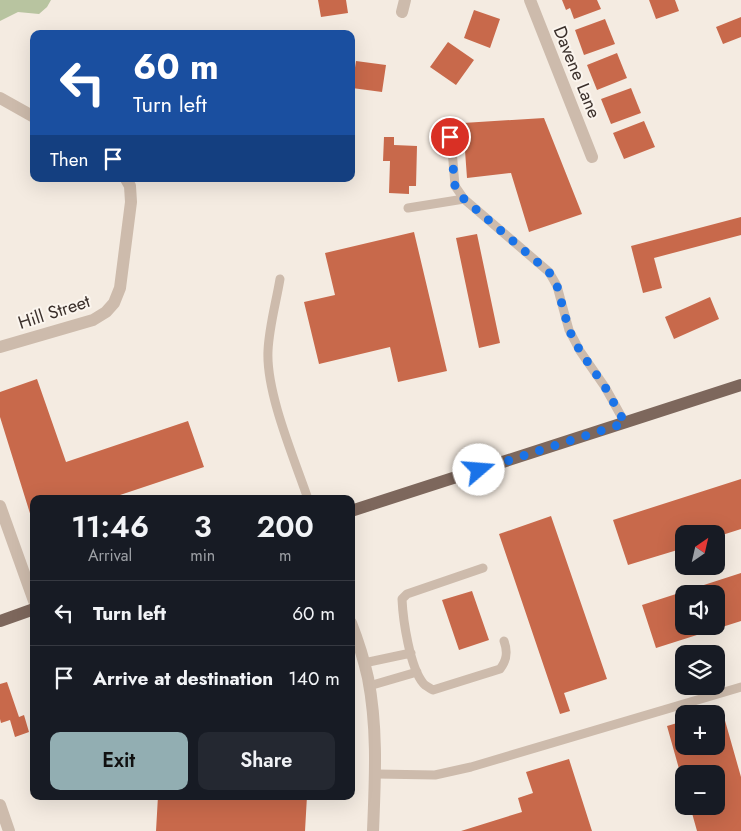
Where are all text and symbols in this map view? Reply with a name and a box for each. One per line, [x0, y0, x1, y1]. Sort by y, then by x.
street label: Davene Lane [547, 22, 607, 122]
text: 60 m [133, 42, 219, 92]
icon: left [50, 50, 115, 115]
text: Turn left [133, 88, 207, 120]
pin [429, 116, 471, 158]
icon: arrive [436, 123, 464, 151]
icon: arrive [99, 145, 127, 173]
text: Then [50, 146, 89, 173]
street label: Hill Street [15, 288, 94, 336]
position arrow [452, 443, 504, 495]
text: 11:46 [71, 505, 149, 548]
text: 3 [194, 505, 212, 548]
text: 200 [256, 505, 314, 548]
north arrow [675, 525, 725, 575]
map controls [675, 525, 725, 815]
text: Arrival [88, 544, 132, 567]
text: min [190, 544, 215, 567]
text: m [279, 544, 291, 567]
button: sound [675, 585, 725, 635]
icon: left [50, 599, 78, 627]
text: Turn left [93, 600, 166, 627]
text: 60 m [292, 600, 335, 627]
button: layers [675, 645, 725, 695]
icon: arrive [50, 664, 78, 692]
text: Arrive at destination [93, 665, 273, 692]
text: 140 m [288, 665, 340, 692]
button: + [675, 705, 725, 755]
button: Exit [50, 732, 188, 790]
button: Share [198, 732, 335, 790]
button: − [675, 765, 725, 815]

